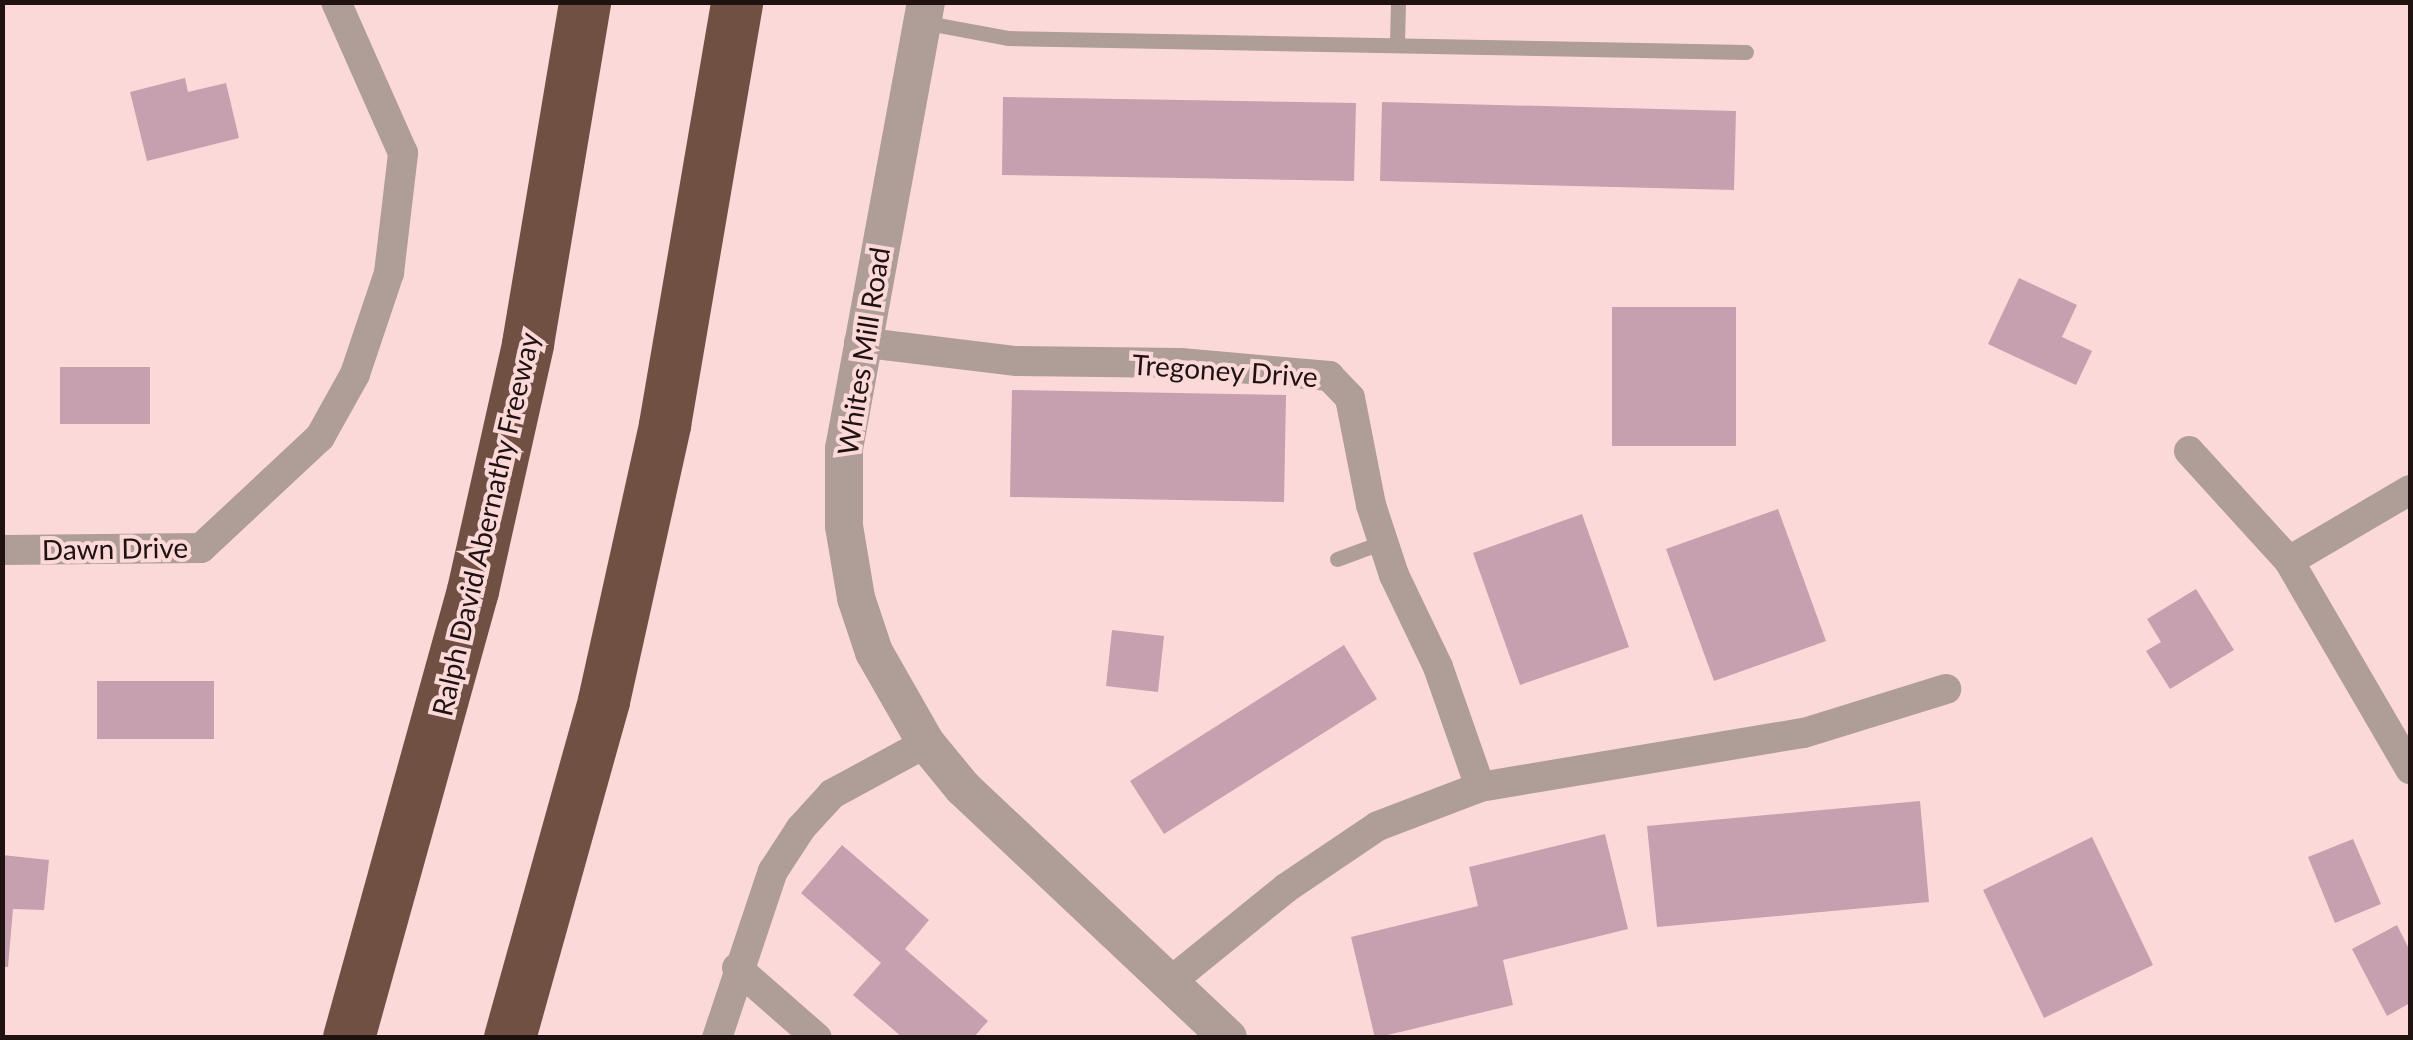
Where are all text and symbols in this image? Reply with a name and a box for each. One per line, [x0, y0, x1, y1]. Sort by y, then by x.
street label: Whites Mill Road [830, 245, 896, 457]
street label: Ralph David Abernathy Freeway [424, 328, 546, 720]
street label: Tregoney Drive [1131, 347, 1319, 393]
street label: Dawn Drive [42, 530, 188, 566]

